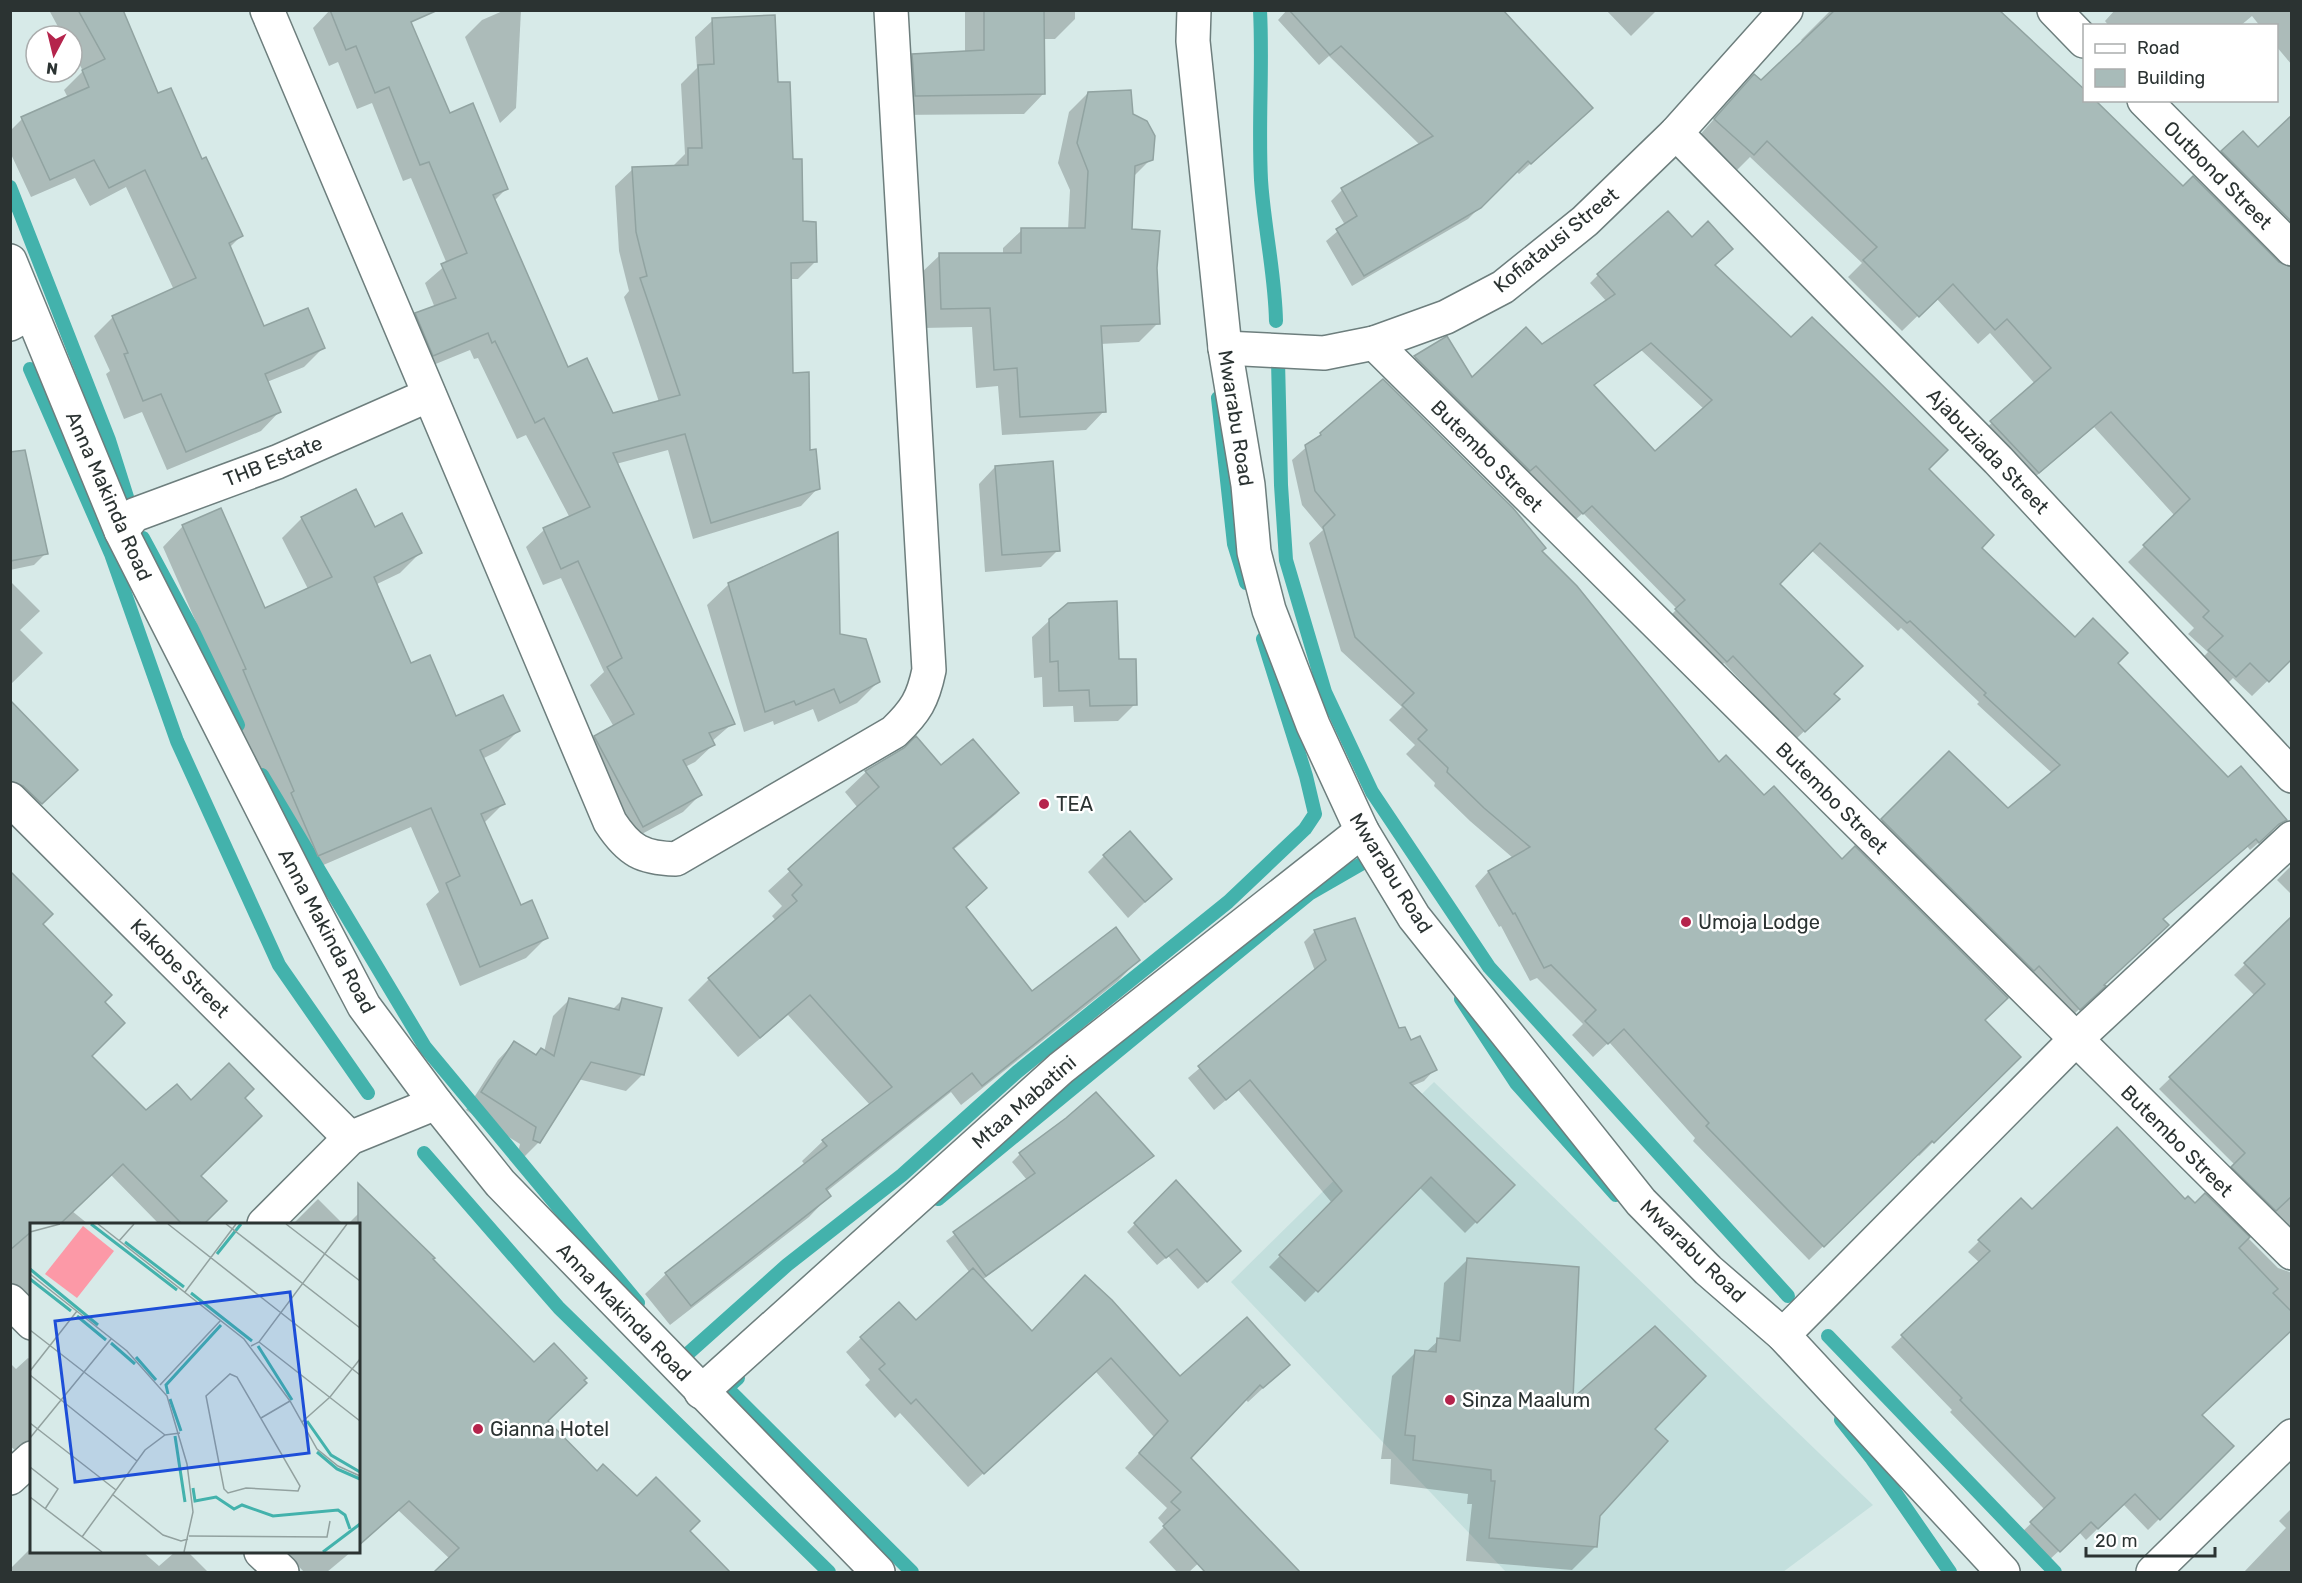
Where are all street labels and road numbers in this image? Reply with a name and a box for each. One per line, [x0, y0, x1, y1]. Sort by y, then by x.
street label: Outbond Street [2159, 116, 2277, 234]
street label: Kofiatausi Street [1489, 182, 1623, 298]
street label: Mwarabu Road [1213, 348, 1259, 488]
street label: Ajabuziada Street [1922, 383, 2054, 519]
street label: Butembo Street [1426, 395, 1548, 517]
street label: Anna Makinda Road [61, 408, 157, 584]
street label: THB Estate [220, 430, 326, 492]
street label: Butembo Street [1771, 737, 1893, 859]
street label: Mwarabu Road [1344, 808, 1438, 938]
street label: Anna Makinda Road [273, 845, 381, 1017]
street label: Kakobe Street [126, 914, 235, 1023]
street label: Mtaa Mabatini [967, 1050, 1081, 1154]
street label: Butembo Street [2116, 1080, 2238, 1202]
street label: Mwarabu Road [1635, 1195, 1751, 1307]
street label: Anna Makinda Road [552, 1238, 696, 1386]

